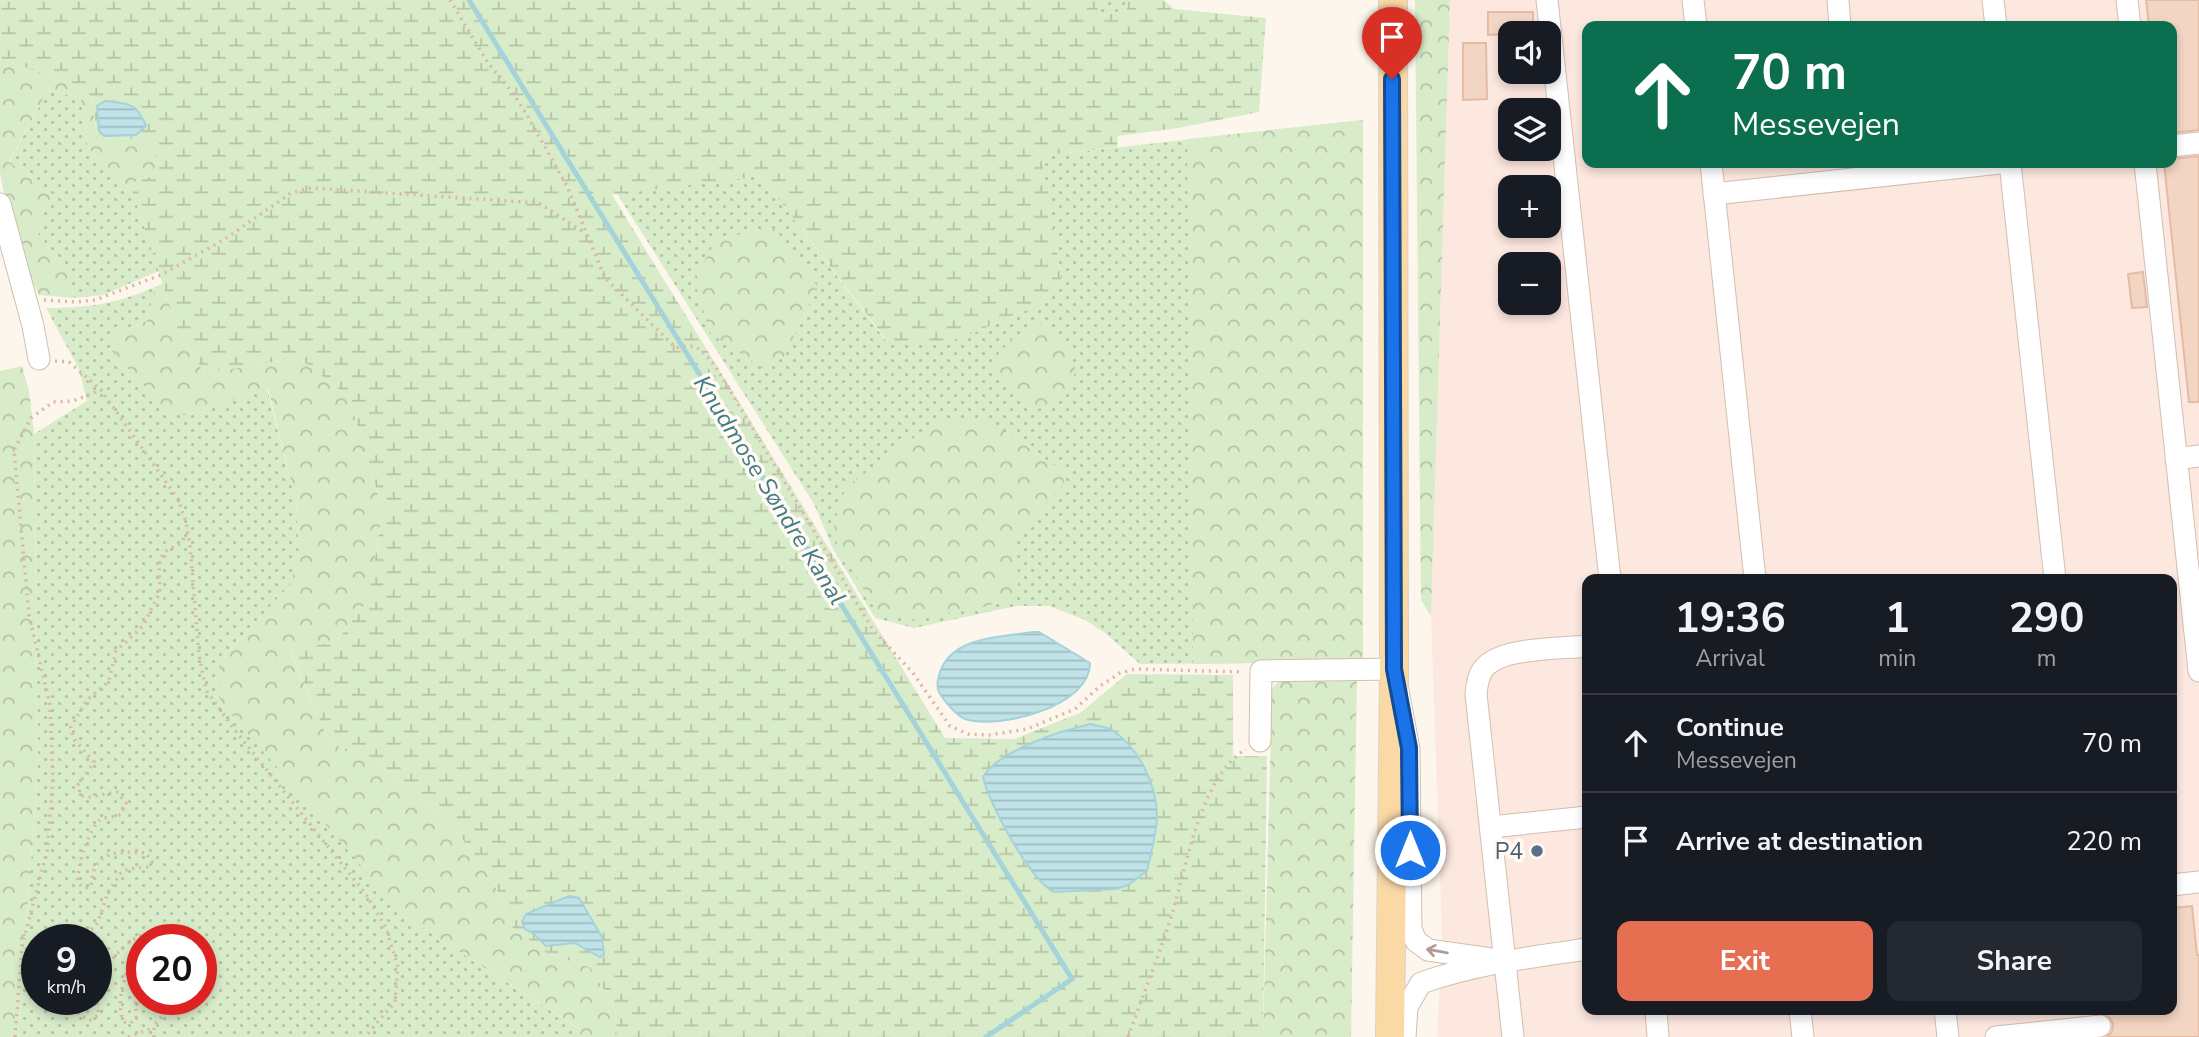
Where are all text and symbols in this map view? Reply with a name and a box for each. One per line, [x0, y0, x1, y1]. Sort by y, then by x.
pin [1362, 7, 1422, 79]
icon: arrive [1373, 18, 1411, 56]
map controls [1498, 21, 1561, 315]
button: sound [1498, 21, 1561, 84]
text: 70 m [1732, 39, 1847, 106]
icon: ahead [1617, 49, 1708, 140]
button: layers [1498, 98, 1561, 161]
text: Messevejen [1732, 103, 1900, 146]
button: + [1498, 175, 1561, 238]
button: − [1498, 252, 1561, 315]
water label: Knudmose Søndre Kanal [686, 369, 854, 611]
text: 19:36 [1675, 590, 1786, 647]
text: 1 [1885, 590, 1910, 647]
text: 290 [2009, 590, 2084, 647]
text: Arrival [1696, 643, 1765, 674]
text: min [1878, 643, 1916, 674]
text: m [2037, 643, 2057, 674]
text: Continue [1676, 710, 1784, 745]
icon: ahead [1617, 724, 1655, 762]
text: 70 m [2082, 726, 2142, 761]
text: Messevejen [1676, 745, 1797, 776]
position arrow [1373, 813, 1447, 887]
icon: arrive [1617, 822, 1655, 860]
text: Arrive at destination [1676, 824, 1923, 859]
text: 220 m [2066, 824, 2142, 859]
place label: P4 [1495, 836, 1523, 867]
marker: P4 [1529, 843, 1545, 859]
button: Exit [1617, 921, 1873, 1001]
button: Share [1887, 921, 2142, 1001]
speed limit sign: 20 [126, 924, 217, 1015]
text: 9 [56, 937, 77, 984]
one-way arrow [1426, 944, 1449, 957]
text: km/h [47, 975, 86, 999]

